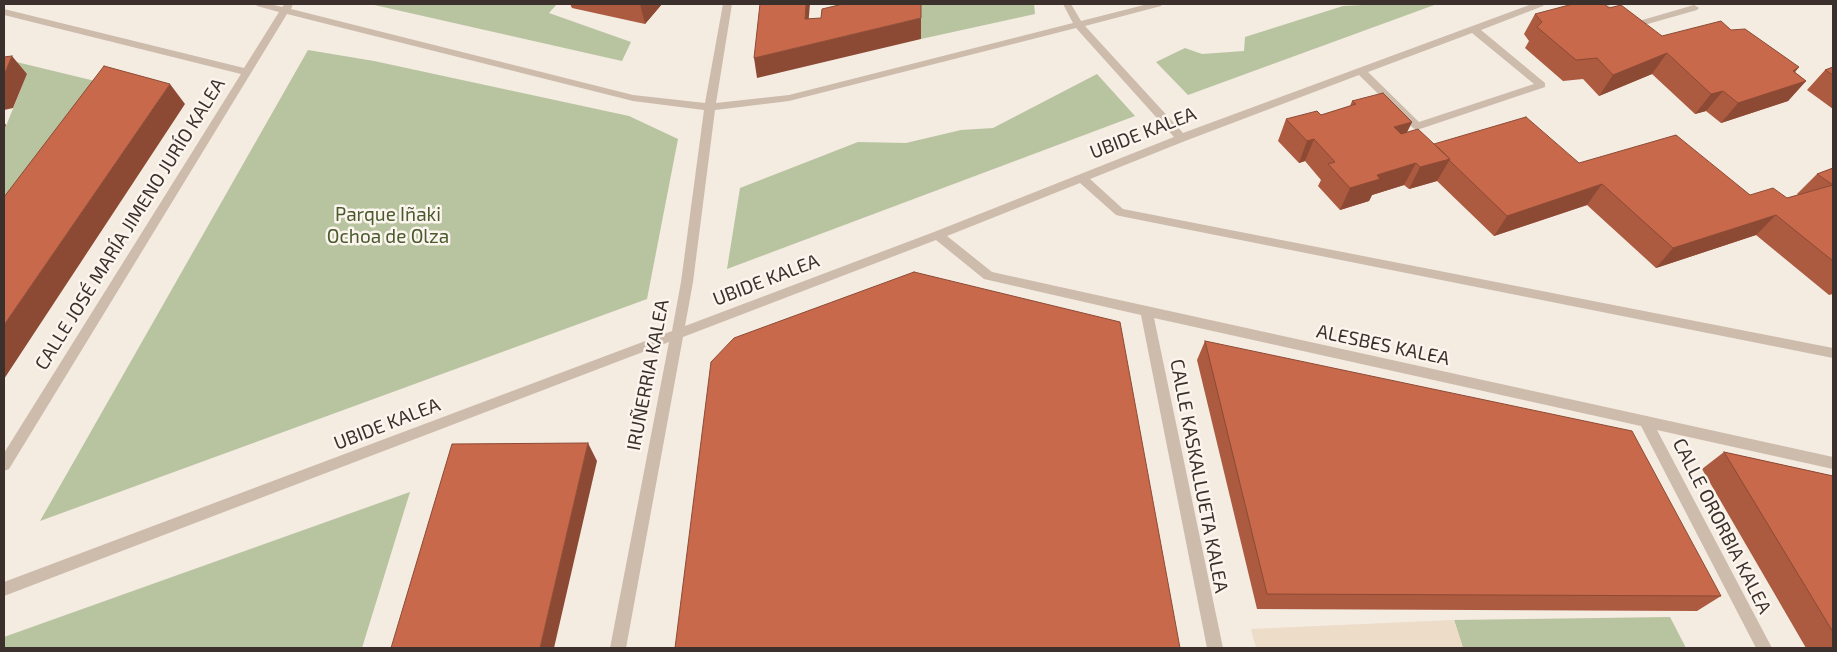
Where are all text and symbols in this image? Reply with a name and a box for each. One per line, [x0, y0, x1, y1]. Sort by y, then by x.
street label: CALLE JOSÉ MARÍA JIMENO JURÍO KALEA [30, 74, 230, 374]
street label: UBIDE KALEA [1087, 102, 1199, 164]
park label: Parque Iñaki Ochoa de Olza [327, 204, 449, 248]
street label: UBIDE KALEA [710, 249, 822, 311]
street label: IRUÑERRIA KALEA [622, 298, 674, 452]
street label: ALESBES KALEA [1314, 320, 1452, 370]
street label: CALLE KASKALLUETA KALEA [1165, 357, 1233, 595]
street label: UBIDE KALEA [331, 393, 443, 455]
street label: CALLE ORORBIA KALEA [1668, 434, 1776, 618]

